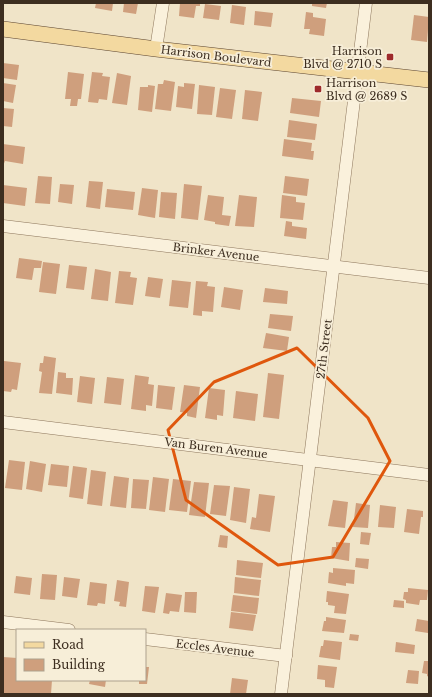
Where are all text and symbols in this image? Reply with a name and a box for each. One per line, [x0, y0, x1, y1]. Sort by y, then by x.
street label: Harrison Boulevard [160, 42, 273, 70]
place label: Harrison Blvd @ 2710 S [303, 44, 382, 71]
marker: Harrison Blvd @ 2710 S [385, 52, 395, 62]
place label: Harrison Blvd @ 2689 S [326, 76, 407, 103]
marker: Harrison Blvd @ 2689 S [313, 84, 323, 94]
street label: Brinker Avenue [172, 240, 260, 264]
street label: 27th Street [313, 317, 335, 380]
street label: Van Buren Avenue [163, 435, 268, 461]
legend [16, 629, 146, 681]
street label: Eccles Avenue [175, 636, 255, 660]
text: Road [52, 637, 84, 652]
text: Building [52, 657, 106, 672]

